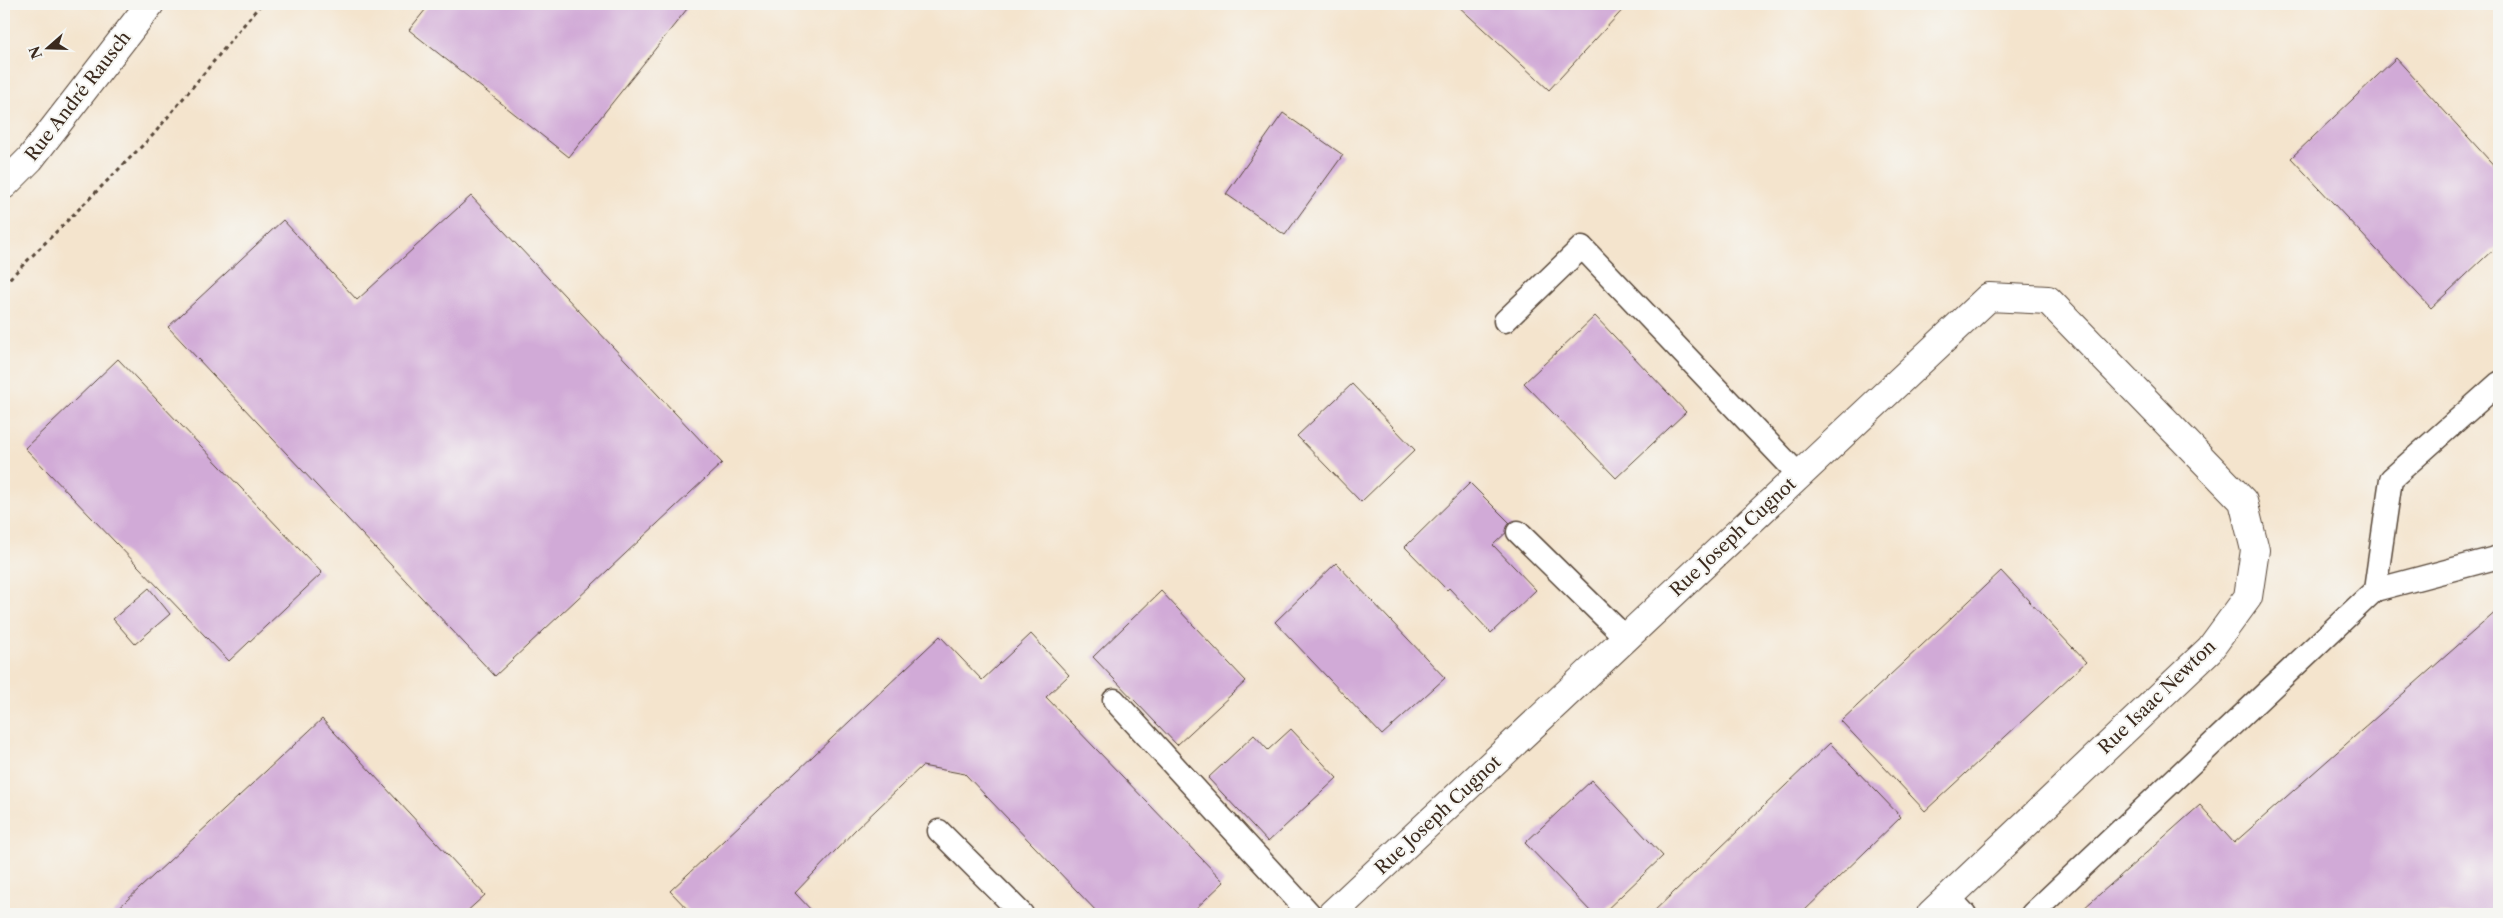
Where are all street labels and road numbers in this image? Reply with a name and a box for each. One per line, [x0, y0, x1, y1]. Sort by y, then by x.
street label: Rue André Rausch [21, 27, 135, 165]
street label: Rue Joseph Cugnot [1665, 472, 1801, 601]
street label: Rue Isaac Newton [2094, 635, 2220, 759]
street label: Rue Joseph Cugnot [1370, 750, 1506, 879]

